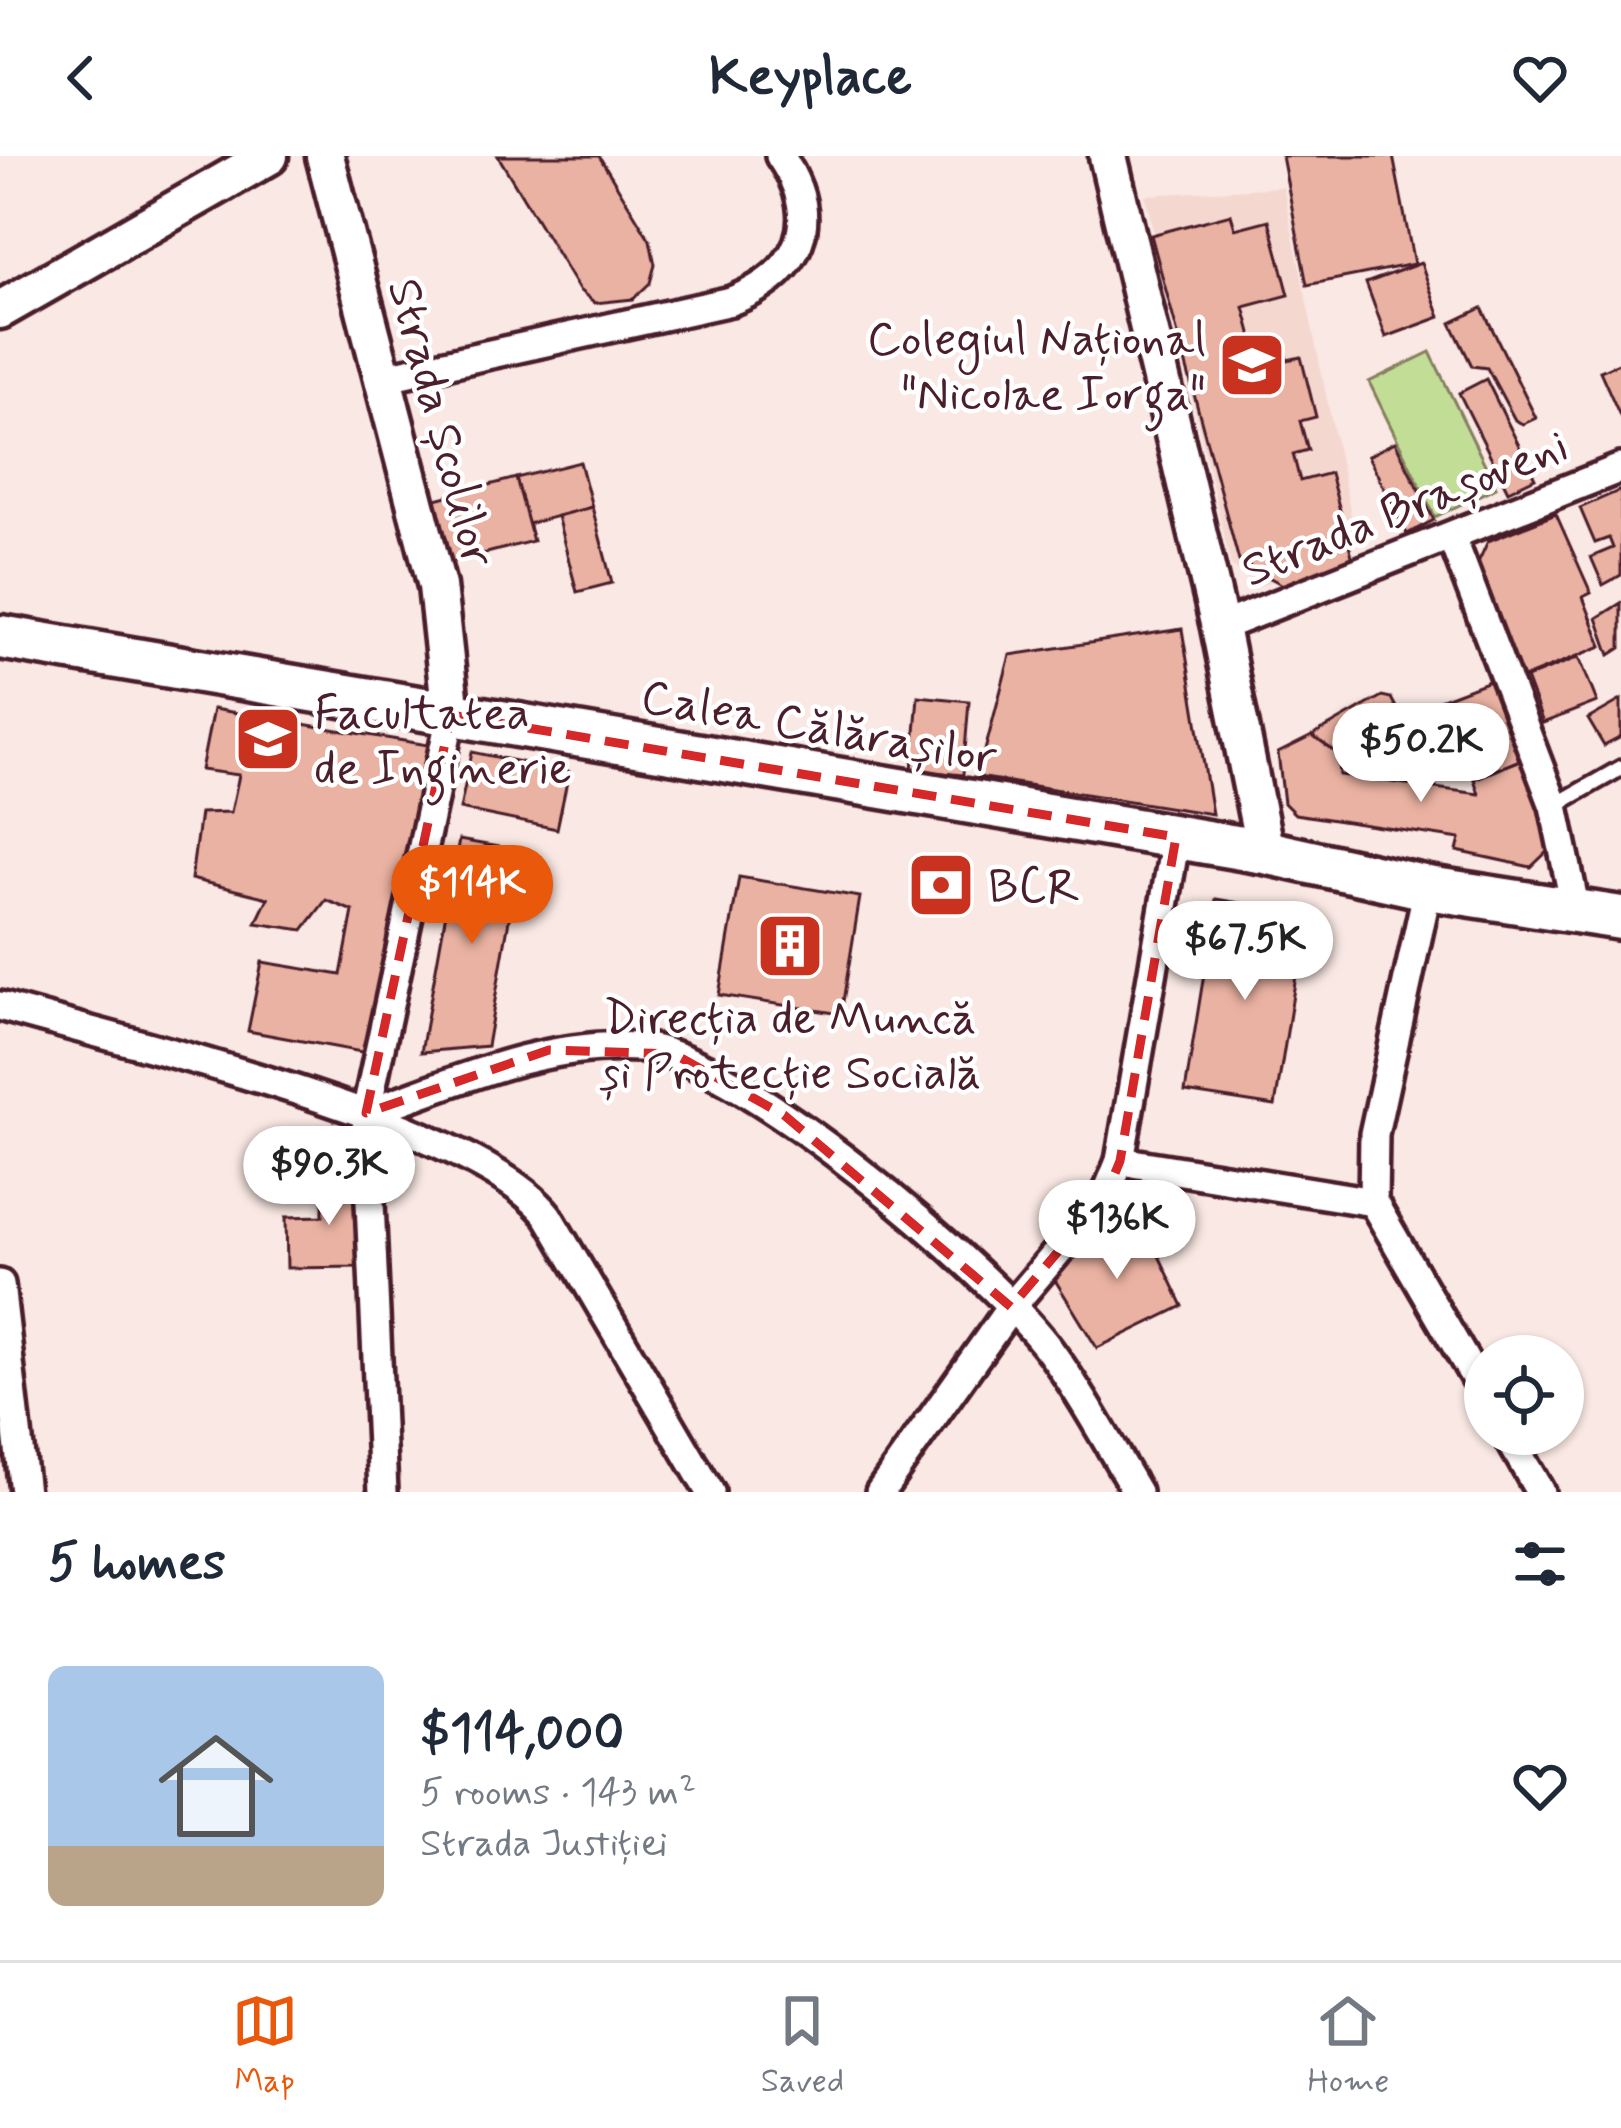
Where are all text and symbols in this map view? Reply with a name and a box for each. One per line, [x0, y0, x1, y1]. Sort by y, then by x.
text: Keyplace [709, 43, 912, 114]
icon: back [48, 45, 114, 111]
icon: heart [1507, 45, 1573, 111]
street label: Strada Școlilor [371, 272, 508, 574]
place label: Colegiul Național "Nicolae Iorga" [867, 309, 1206, 432]
school or university icon: Colegiul Național "Nicolae Iorga" [1217, 330, 1287, 400]
street label: Strada Brașoveni [1233, 415, 1578, 603]
street label: Calea Călărașilor [636, 666, 1001, 791]
place label: Facultatea de Inginerie [314, 683, 572, 806]
pin: $50.2K [1323, 703, 1519, 805]
school or university icon: Facultatea de Inginerie [233, 704, 303, 774]
text: $50.2K [1359, 716, 1483, 767]
pin: $114K [388, 845, 556, 947]
bank icon: BCR [906, 850, 976, 920]
place label: BCR [988, 857, 1079, 920]
text: $114K [418, 858, 526, 909]
pin: $67.5K [1147, 901, 1343, 1003]
building icon: Direcția de Muncă și Protecție Socială [755, 911, 825, 981]
text: $67.5K [1184, 914, 1306, 965]
place label: Direcția de Muncă și Protecție Socială [599, 988, 981, 1106]
pin: $90.3K [231, 1126, 427, 1228]
text: $90.3K [270, 1139, 388, 1190]
pin: $136K [1033, 1180, 1201, 1282]
text: $136K [1066, 1193, 1168, 1244]
map controls [1464, 1335, 1584, 1455]
button: locate [1464, 1335, 1584, 1455]
text: 5 homes [48, 1531, 226, 1597]
icon: filters [1507, 1531, 1573, 1597]
text: $114,000 [420, 1702, 624, 1768]
icon: home [144, 1714, 288, 1858]
icon: heart [1507, 1753, 1573, 1819]
text: 5 rooms · 143 m² [420, 1768, 696, 1819]
text: Strada Justiției [420, 1819, 667, 1870]
tab: Map [232, 1988, 298, 2104]
tab: Saved [761, 1988, 844, 2104]
tab: Home [1307, 1988, 1389, 2104]

